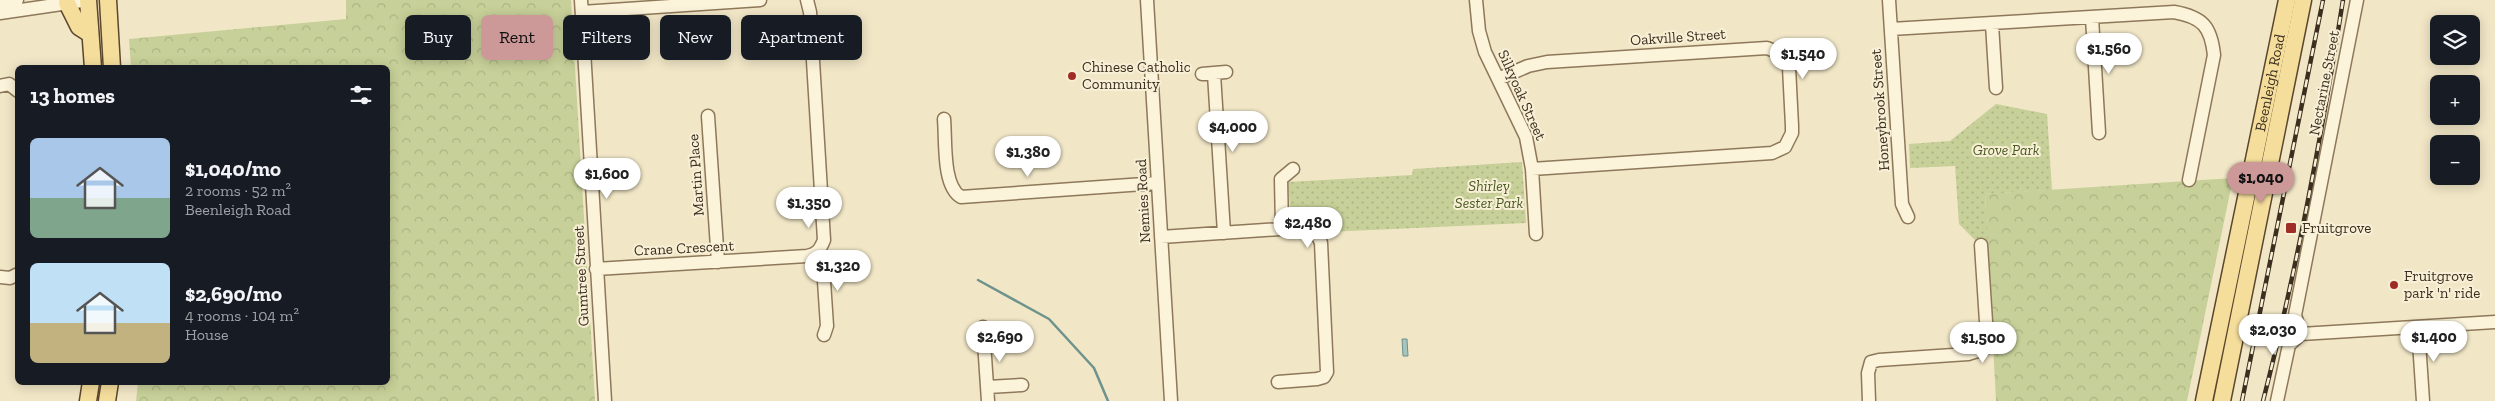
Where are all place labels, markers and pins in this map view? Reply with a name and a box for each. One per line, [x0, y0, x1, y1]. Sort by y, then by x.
pin: $1,560 [2068, 32, 2150, 75]
pin: $1,540 [1762, 38, 1844, 80]
place label: Chinese Catholic Community [1082, 58, 1191, 93]
marker: Chinese Catholic Community [1066, 70, 1078, 82]
pin: $4,000 [1192, 110, 1274, 153]
pin: $1,380 [987, 136, 1069, 178]
pin: $1,600 [566, 158, 648, 200]
pin: $1,040 [2220, 162, 2302, 204]
pin: $1,350 [768, 186, 850, 229]
pin: $2,480 [1267, 206, 1349, 249]
place label: Fruitgrove [2302, 219, 2371, 237]
marker: Fruitgrove [2284, 221, 2298, 235]
pin: $1,320 [797, 250, 879, 292]
place label: Fruitgrove park 'n' ride [2404, 267, 2480, 302]
marker: Fruitgrove park 'n' ride [2388, 279, 2400, 291]
pin: $2,030 [2232, 314, 2314, 356]
pin: $2,690 [959, 320, 1041, 363]
pin: $1,400 [2393, 320, 2475, 363]
pin: $1,500 [1942, 322, 2024, 364]

